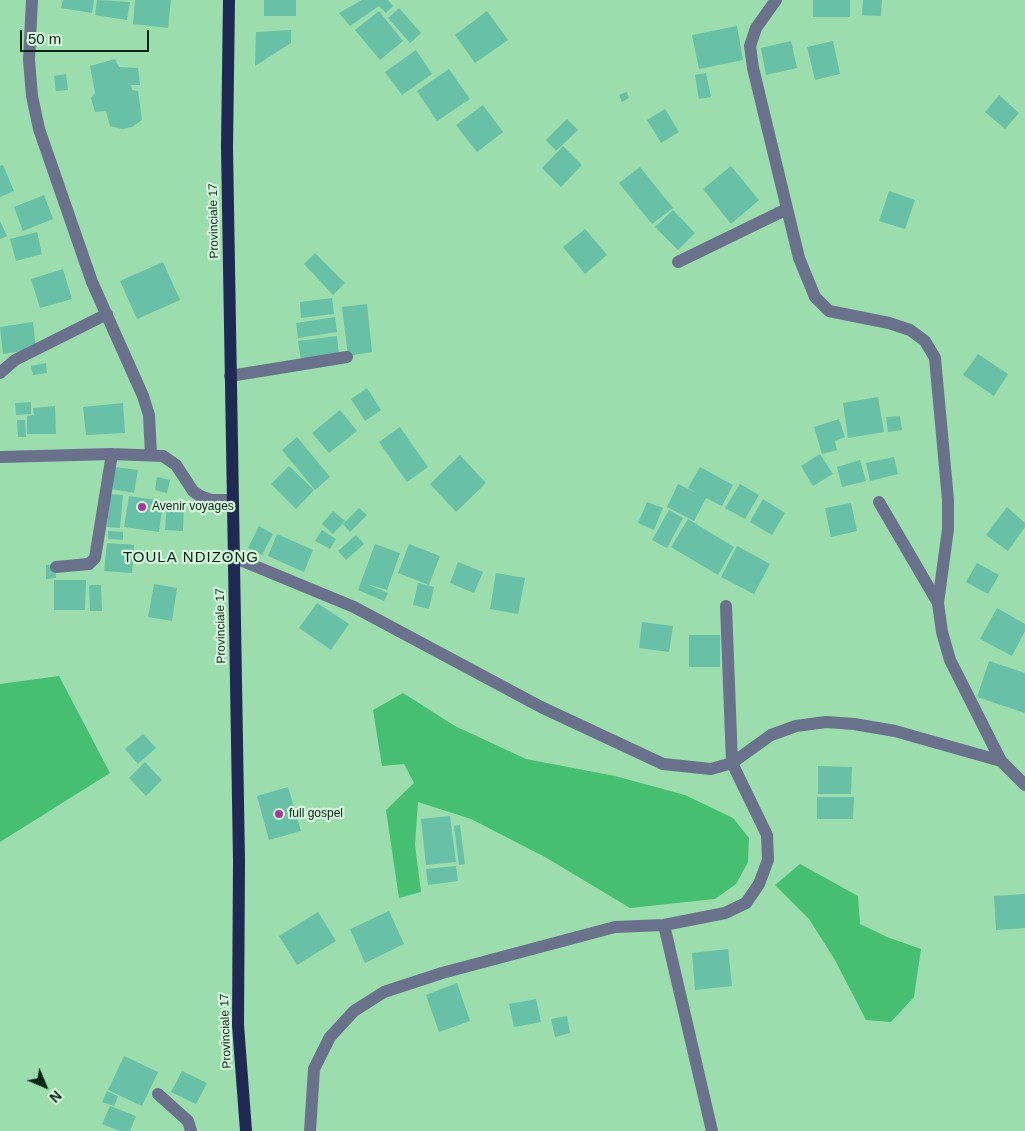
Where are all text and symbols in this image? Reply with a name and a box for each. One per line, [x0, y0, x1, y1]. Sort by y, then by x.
scale bar [22, 20, 151, 52]
text: 50 m [28, 30, 61, 47]
street label: Provinciale 17 [206, 183, 222, 259]
place label: Avenir voyages [152, 500, 234, 514]
marker: Avenir voyages [136, 501, 148, 513]
district label: TOULA NDIZONG [121, 549, 261, 567]
street label: Provinciale 17 [213, 588, 229, 664]
place label: full gospel [289, 807, 343, 821]
marker: full gospel [273, 808, 285, 820]
street label: Provinciale 17 [217, 993, 235, 1069]
north arrow [20, 1061, 70, 1111]
text: N [46, 1087, 65, 1106]

